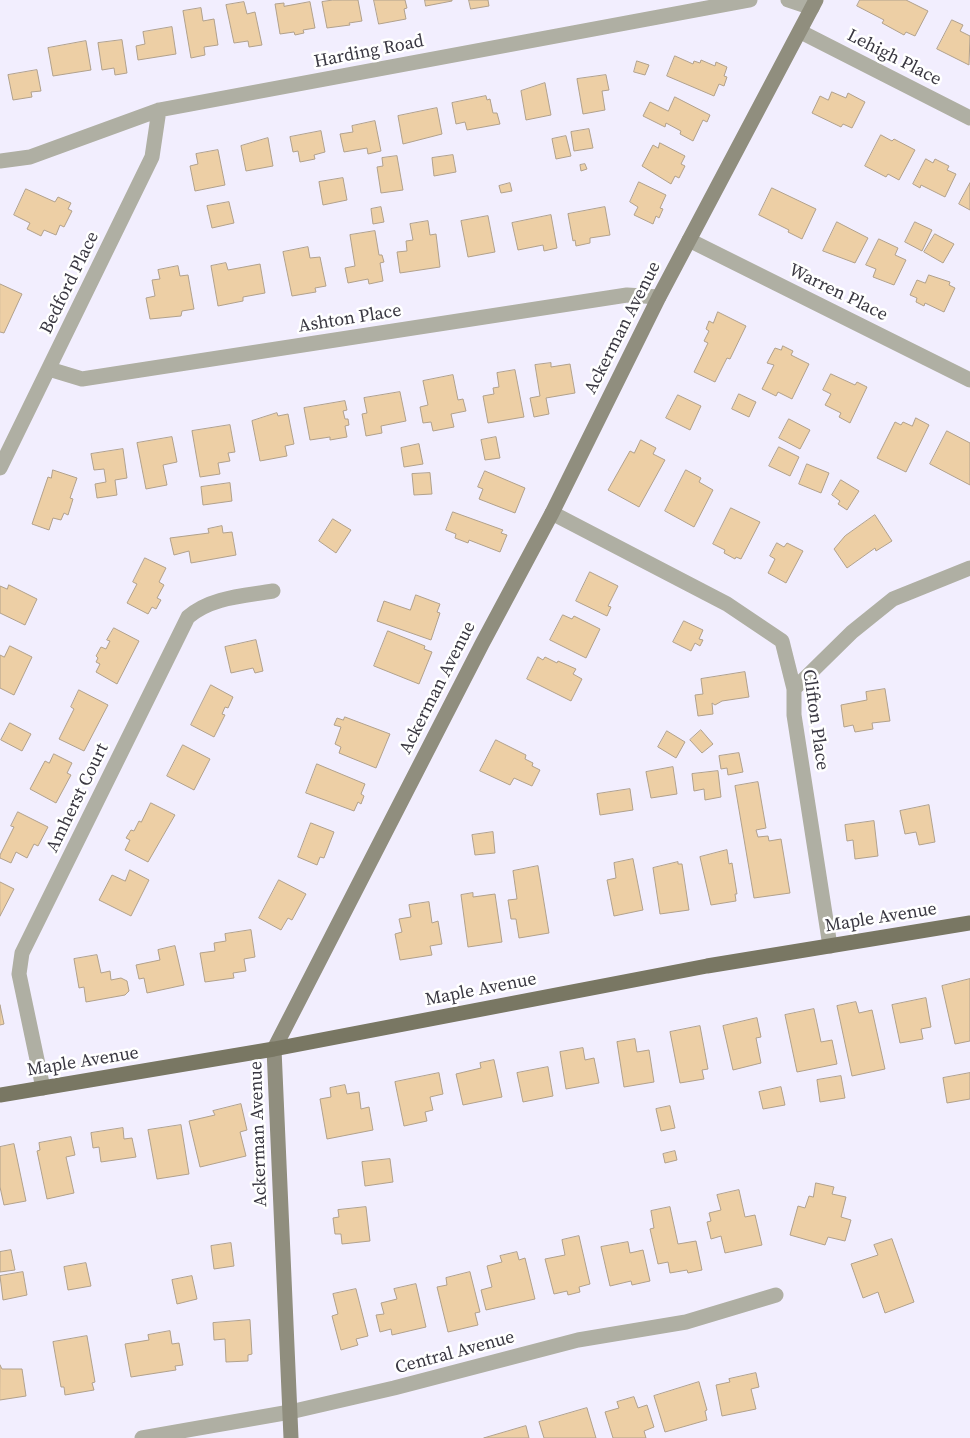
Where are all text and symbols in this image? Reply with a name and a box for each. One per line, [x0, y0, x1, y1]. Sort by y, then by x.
street label: Lehigh Place [843, 25, 945, 91]
street label: Harding Road [312, 31, 426, 73]
street label: Bedford Place [36, 228, 104, 338]
street label: Ackerman Avenue [580, 258, 666, 398]
street label: Warren Place [785, 260, 891, 326]
street label: Ashton Place [297, 300, 403, 338]
street label: Ackerman Avenue [395, 618, 481, 758]
street label: Clifton Place [797, 668, 833, 772]
street label: Amherst Court [42, 740, 114, 856]
street label: Maple Avenue [824, 899, 938, 937]
street label: Maple Avenue [424, 969, 538, 1011]
street label: Maple Avenue [26, 1043, 140, 1081]
street label: Ackerman Avenue [246, 1061, 272, 1207]
street label: Central Avenue [393, 1327, 517, 1379]

